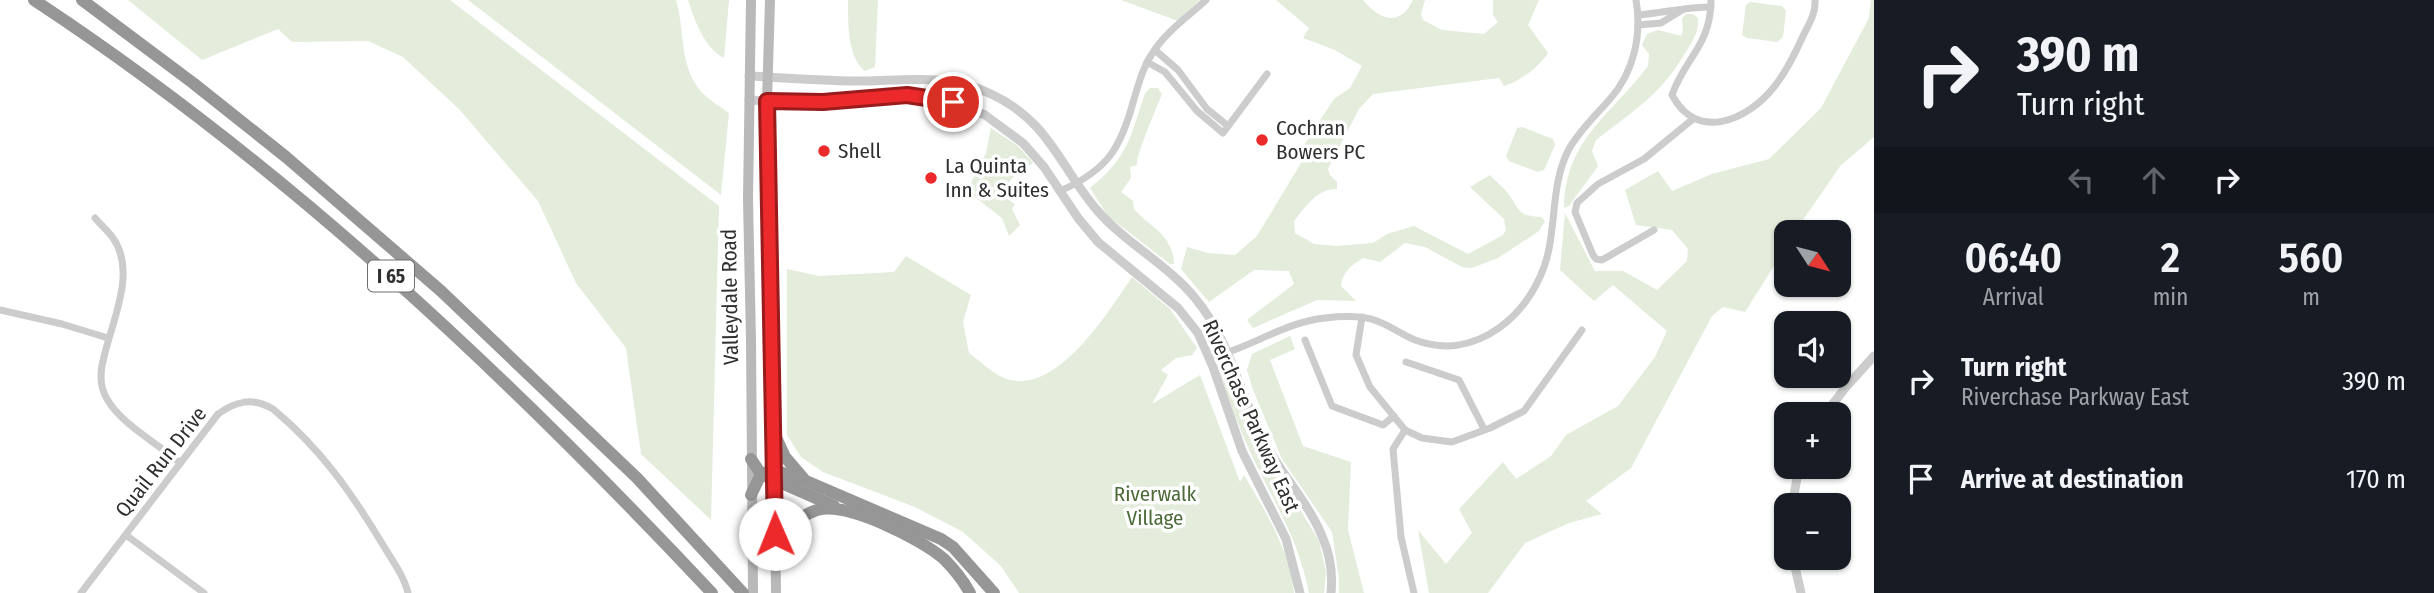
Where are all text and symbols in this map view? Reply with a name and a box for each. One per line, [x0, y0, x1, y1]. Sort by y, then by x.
text: 390 m [2017, 25, 2139, 84]
icon: right [1902, 28, 1993, 119]
pin [923, 72, 983, 132]
icon: arrive [934, 83, 972, 121]
text: Turn right [2017, 85, 2144, 123]
place label: Cochran Bowers PC [1276, 115, 1366, 165]
marker: Cochran Bowers PC [1254, 132, 1270, 148]
place label: Shell [838, 138, 881, 164]
marker: Shell [816, 143, 832, 159]
place label: La Quinta Inn & Suites [945, 153, 1049, 203]
icon: left [2062, 161, 2100, 199]
icon: ahead [2135, 161, 2173, 199]
icon: right [2208, 161, 2246, 199]
marker: La Quinta Inn & Suites [923, 170, 939, 186]
north arrow [1774, 220, 1852, 298]
map controls [1774, 220, 1851, 570]
street label: Valleydale Road [716, 229, 744, 365]
text: 06:40 [1965, 233, 2062, 283]
text: 2 [2161, 233, 2180, 283]
text: 560 [2279, 233, 2343, 283]
road number: I 65 [368, 260, 414, 292]
text: Arrival [1983, 283, 2044, 311]
text: min [2153, 283, 2188, 311]
text: m [2302, 283, 2320, 311]
button: sound [1774, 311, 1851, 388]
street label: Riverchase Parkway East [1197, 316, 1305, 517]
text: Turn right [1961, 352, 2067, 383]
icon: right [1902, 362, 1940, 400]
text: 390 m [2342, 366, 2406, 397]
text: Riverchase Parkway East [1961, 383, 2189, 411]
street label: Quail Run Drive [110, 402, 212, 522]
button: + [1774, 402, 1851, 479]
icon: arrive [1902, 460, 1940, 498]
text: Arrive at destination [1961, 464, 2184, 495]
text: 170 m [2346, 464, 2406, 495]
park label: Riverwalk Village [1114, 481, 1197, 531]
button: − [1774, 493, 1851, 570]
position arrow [738, 497, 812, 571]

